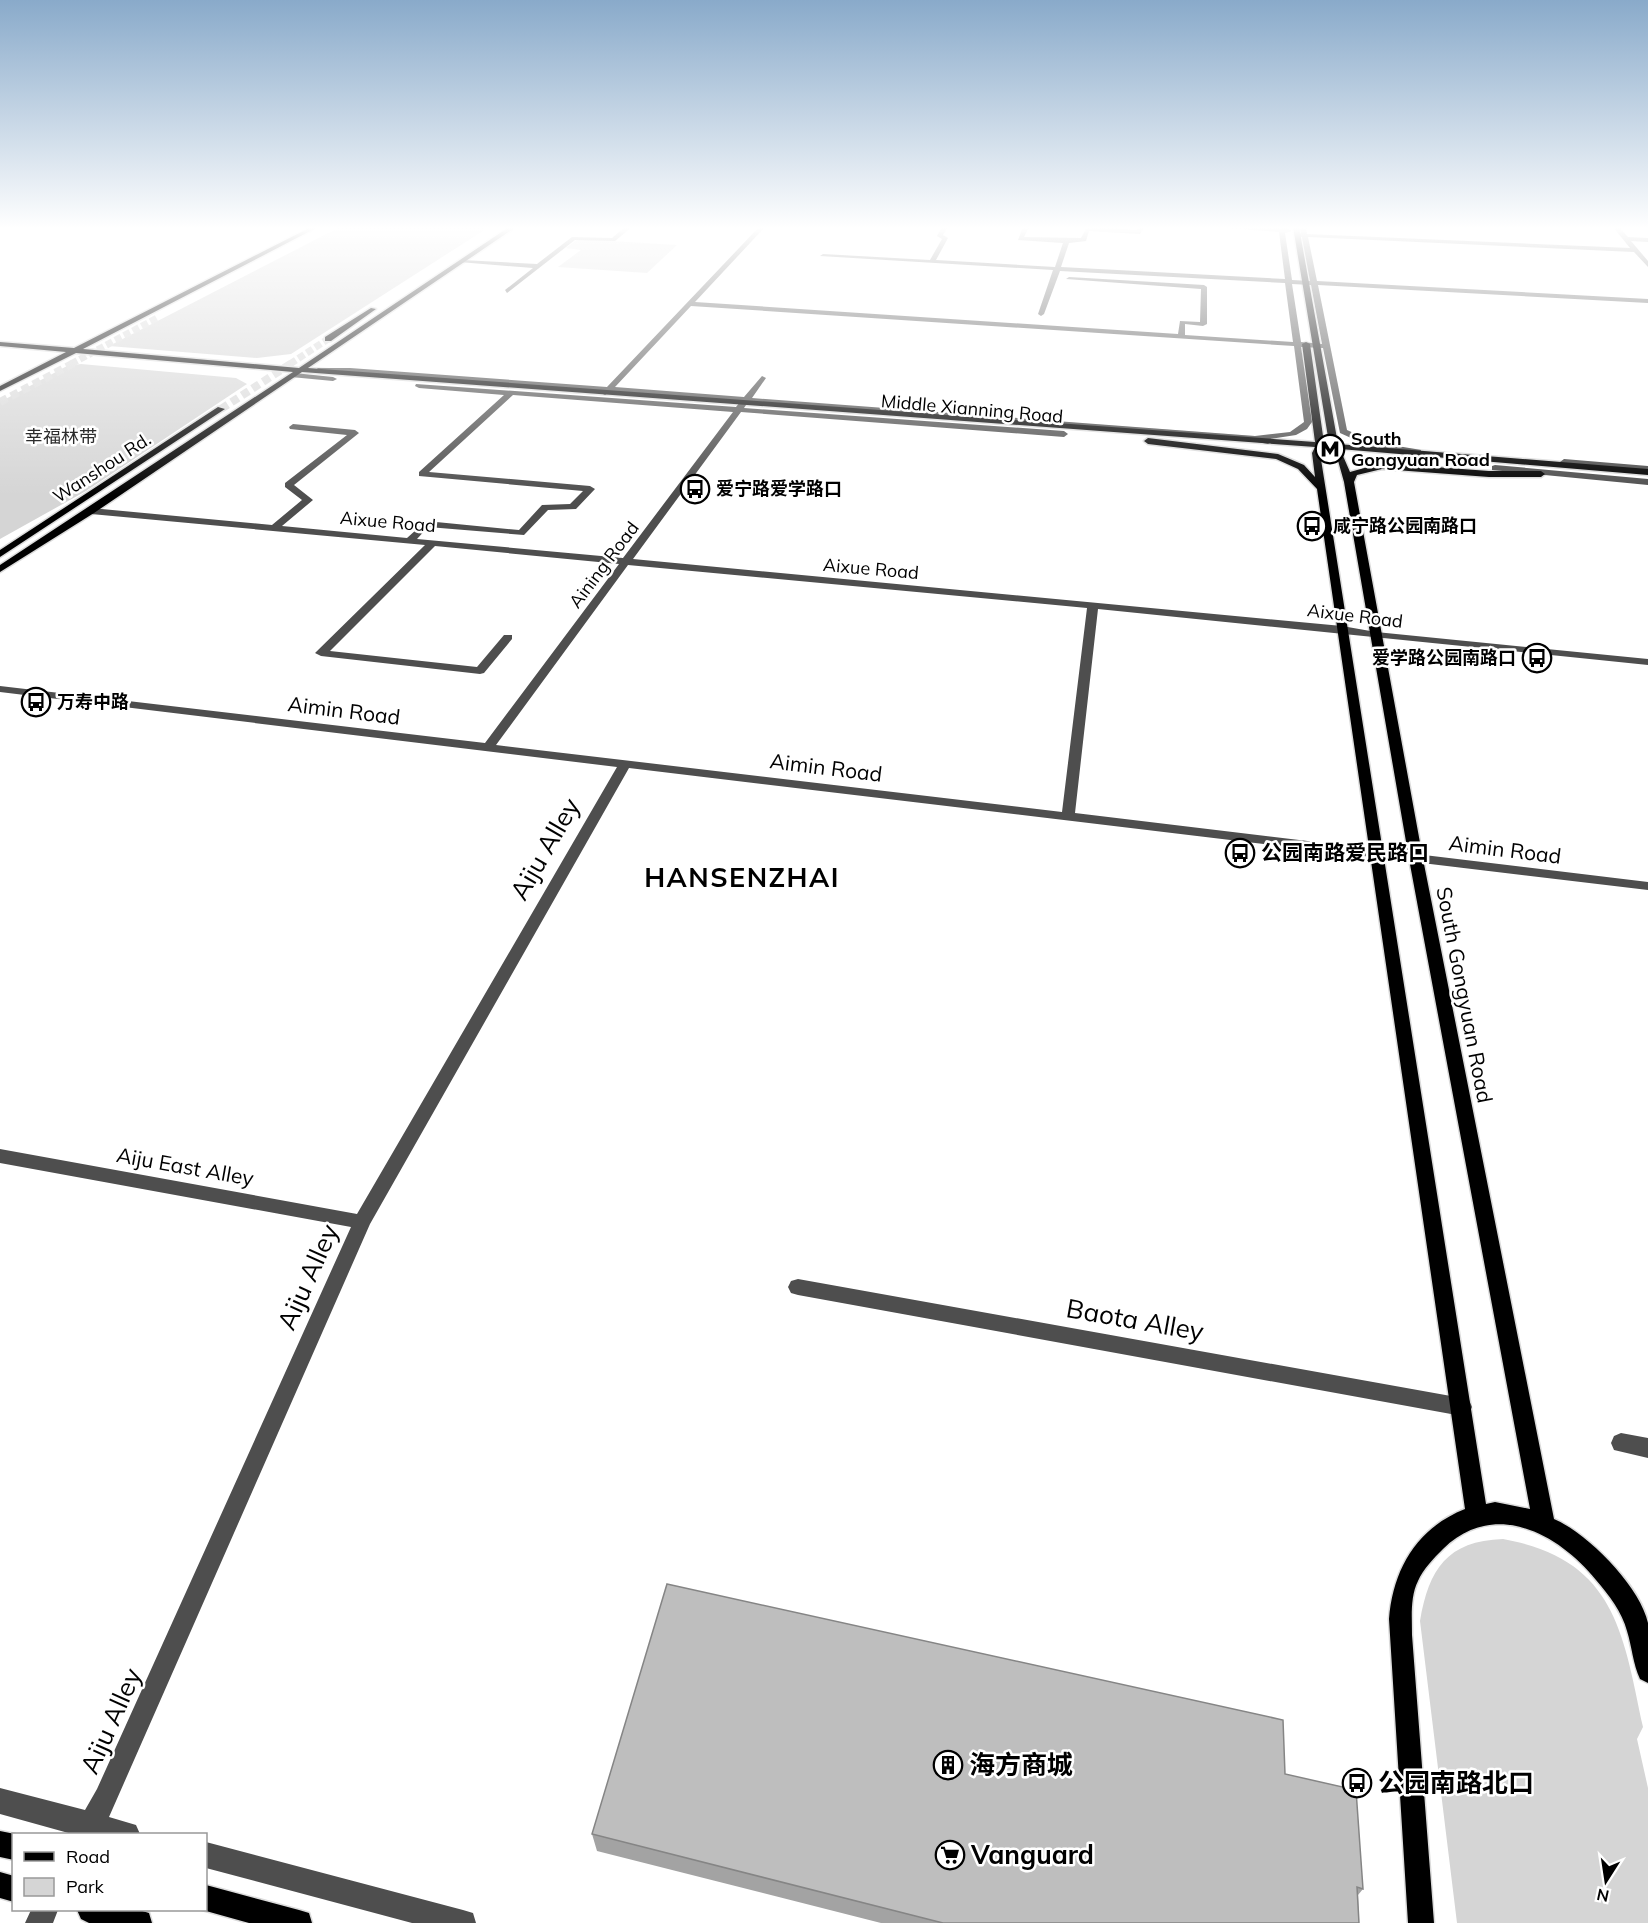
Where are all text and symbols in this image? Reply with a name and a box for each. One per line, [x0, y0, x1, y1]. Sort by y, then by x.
street label: Middle Xianning Road [880, 389, 1064, 428]
park label: 幸福林带 [25, 425, 97, 448]
street label: Wanshou Rd. [48, 427, 155, 508]
place label: South Gongyuan Road [1351, 427, 1490, 471]
metro station icon: South Gongyuan Road [1314, 433, 1346, 465]
bus stop icon: 爱宁路爱学路口 [679, 473, 711, 505]
place label: 爱宁路爱学路口 [716, 477, 842, 500]
street label: Aixue Road [339, 506, 437, 537]
bus stop icon: 咸宁路公园南路口 [1296, 510, 1328, 542]
place label: 咸宁路公园南路口 [1333, 514, 1477, 537]
street label: Aining Road [564, 517, 644, 613]
street label: Aixue Road [822, 553, 920, 584]
street label: Aixue Road [1306, 598, 1404, 633]
bus stop icon: 爱学路公园南路口 [1521, 642, 1553, 674]
place label: 爱学路公园南路口 [1372, 646, 1516, 669]
bus stop icon: 万寿中路 [20, 686, 52, 718]
place label: 万寿中路 [57, 690, 129, 713]
street label: Aimin Road [286, 690, 402, 730]
street label: Aimin Road [768, 747, 884, 787]
street label: Aiju Alley [502, 792, 587, 906]
street label: Aimin Road [1447, 829, 1563, 869]
bus stop icon: 公园南路爱民路口 [1224, 837, 1256, 869]
place label: 公园南路爱民路口 [1261, 839, 1429, 865]
district label: HANSENZHAI [644, 860, 840, 894]
street label: South Gongyuan Road [1431, 884, 1499, 1105]
street label: Aiju East Alley [115, 1141, 256, 1191]
street label: Aiju Alley [270, 1219, 346, 1335]
street label: Baota Alley [1064, 1291, 1206, 1348]
street label: Aiju Alley [73, 1663, 149, 1779]
place label: 海方商城 [969, 1748, 1073, 1781]
building icon: 海方商城 [932, 1749, 964, 1781]
place label: 公园南路北口 [1378, 1766, 1534, 1799]
bus stop icon: 公园南路北口 [1341, 1767, 1373, 1799]
legend [12, 1833, 207, 1911]
place label: Vanguard [970, 1838, 1094, 1871]
supermarket icon: Vanguard [934, 1839, 966, 1871]
text: Road [66, 1845, 110, 1868]
north arrow [1576, 1851, 1636, 1911]
text: Park [66, 1875, 105, 1898]
text: N [1595, 1885, 1611, 1907]

